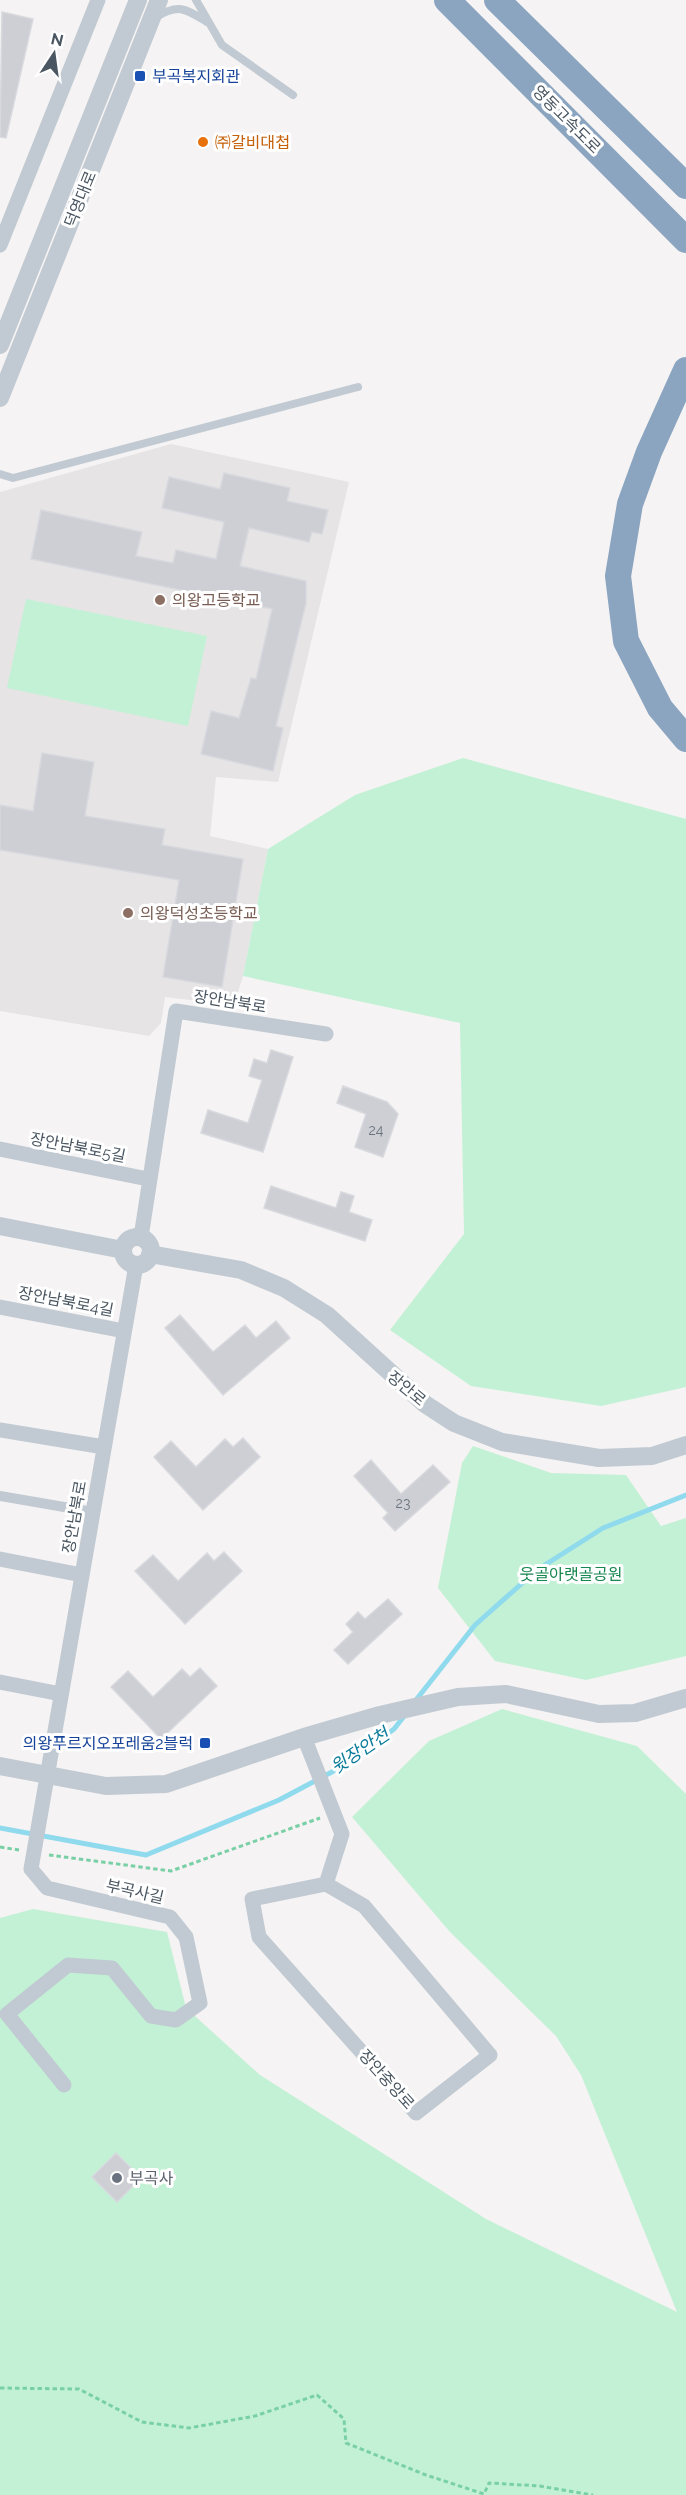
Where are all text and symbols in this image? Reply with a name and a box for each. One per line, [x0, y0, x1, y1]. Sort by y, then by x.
north arrow [24, 24, 84, 84]
text: N [49, 29, 65, 51]
place label: 부곡복지회관 [152, 67, 241, 86]
marker: 부곡복지회관 [133, 69, 147, 83]
street label: 영동고속도로 [529, 81, 605, 157]
place label: ㈜갈비대첩 [215, 133, 290, 152]
marker: ㈜갈비대첩 [196, 135, 210, 149]
street label: 덕영대로 [61, 168, 100, 230]
place label: 의왕고등학교 [172, 591, 260, 610]
marker: 의왕고등학교 [153, 593, 167, 607]
place label: 의왕덕성초등학교 [140, 904, 258, 923]
marker: 의왕덕성초등학교 [121, 906, 135, 920]
street label: 장안남북로 [192, 986, 268, 1017]
house number: 24 [369, 1122, 384, 1138]
street label: 장안남북로5길 [28, 1129, 127, 1166]
street label: 장안남북로4길 [16, 1283, 115, 1320]
street label: 장안로 [384, 1367, 430, 1410]
street label: 장안남북로 [59, 1479, 90, 1555]
house number: 23 [396, 1495, 410, 1511]
park label: 웃골아랫골공원 [519, 1565, 623, 1584]
water label: 윗장안천 [326, 1722, 395, 1778]
place label: 의왕푸르지오포레움2블럭 [23, 1734, 193, 1753]
marker: 의왕푸르지오포레움2블럭 [198, 1736, 212, 1750]
street label: 부곡사길 [104, 1876, 166, 1907]
street label: 장안중앙로 [355, 2046, 418, 2113]
place label: 부곡사 [129, 2169, 173, 2188]
marker: 부곡사 [110, 2171, 124, 2185]

